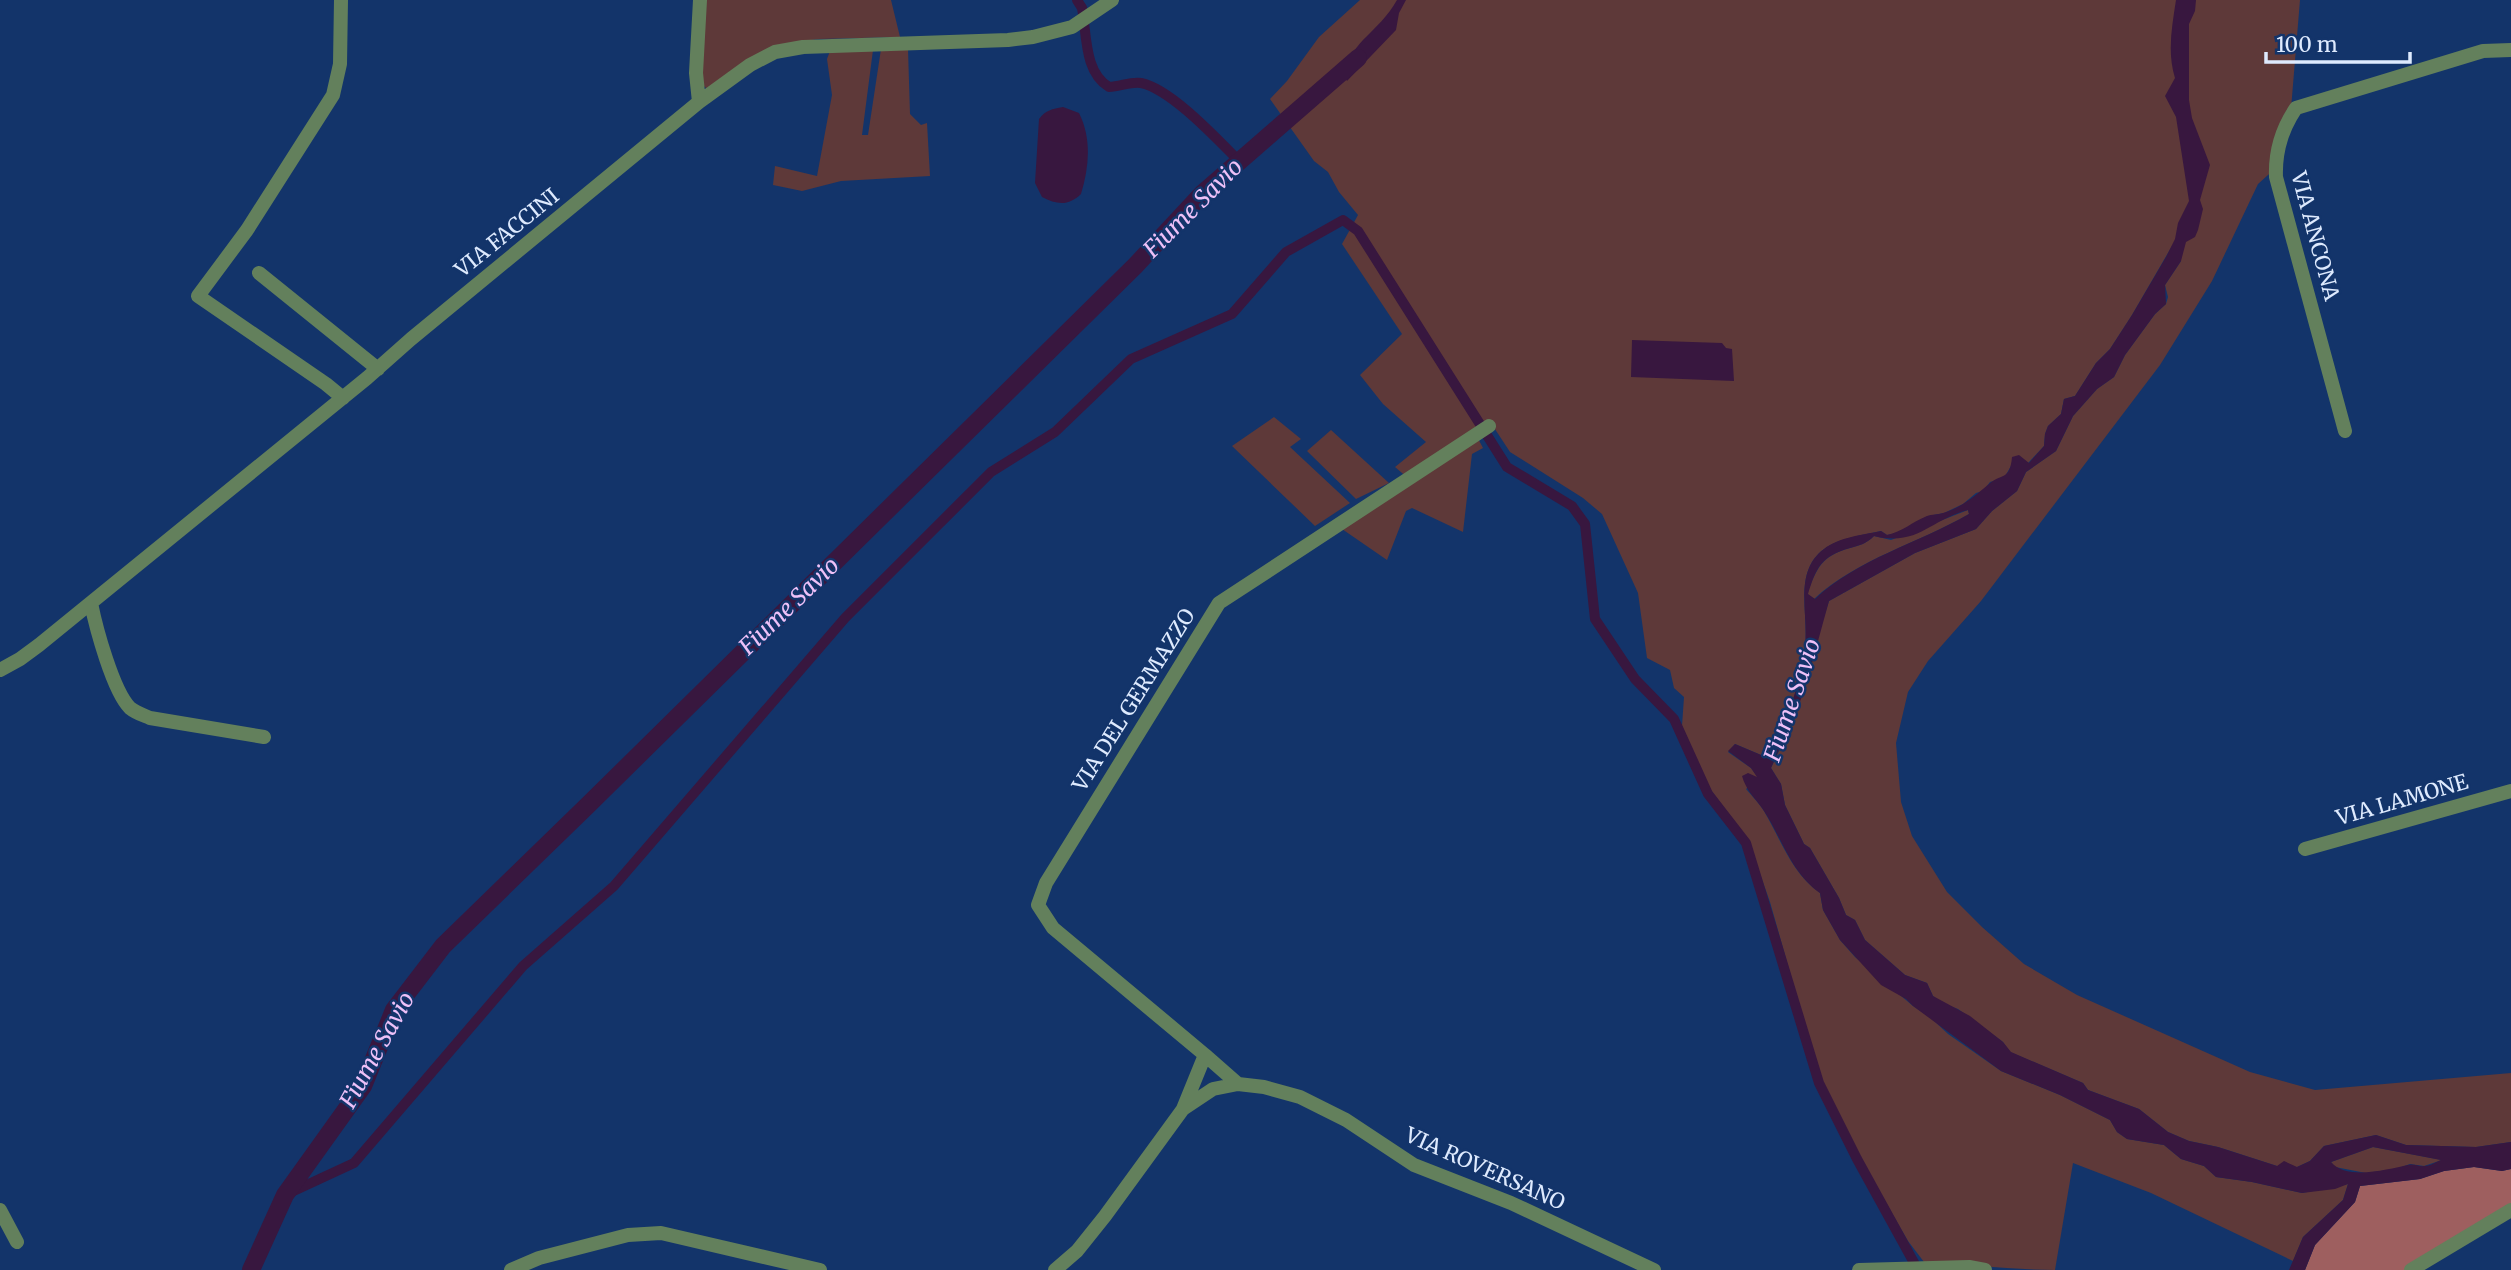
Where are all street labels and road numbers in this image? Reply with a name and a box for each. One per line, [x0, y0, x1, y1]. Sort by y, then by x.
street label: VIA ANCONA [2285, 168, 2346, 303]
street label: VIA FACCINI [448, 182, 564, 284]
street label: VIA DEL GERMAZZO [1066, 603, 1201, 797]
street label: VIA LAMONE [2332, 768, 2472, 831]
street label: VIA ROVERSANO [1400, 1121, 1569, 1216]

